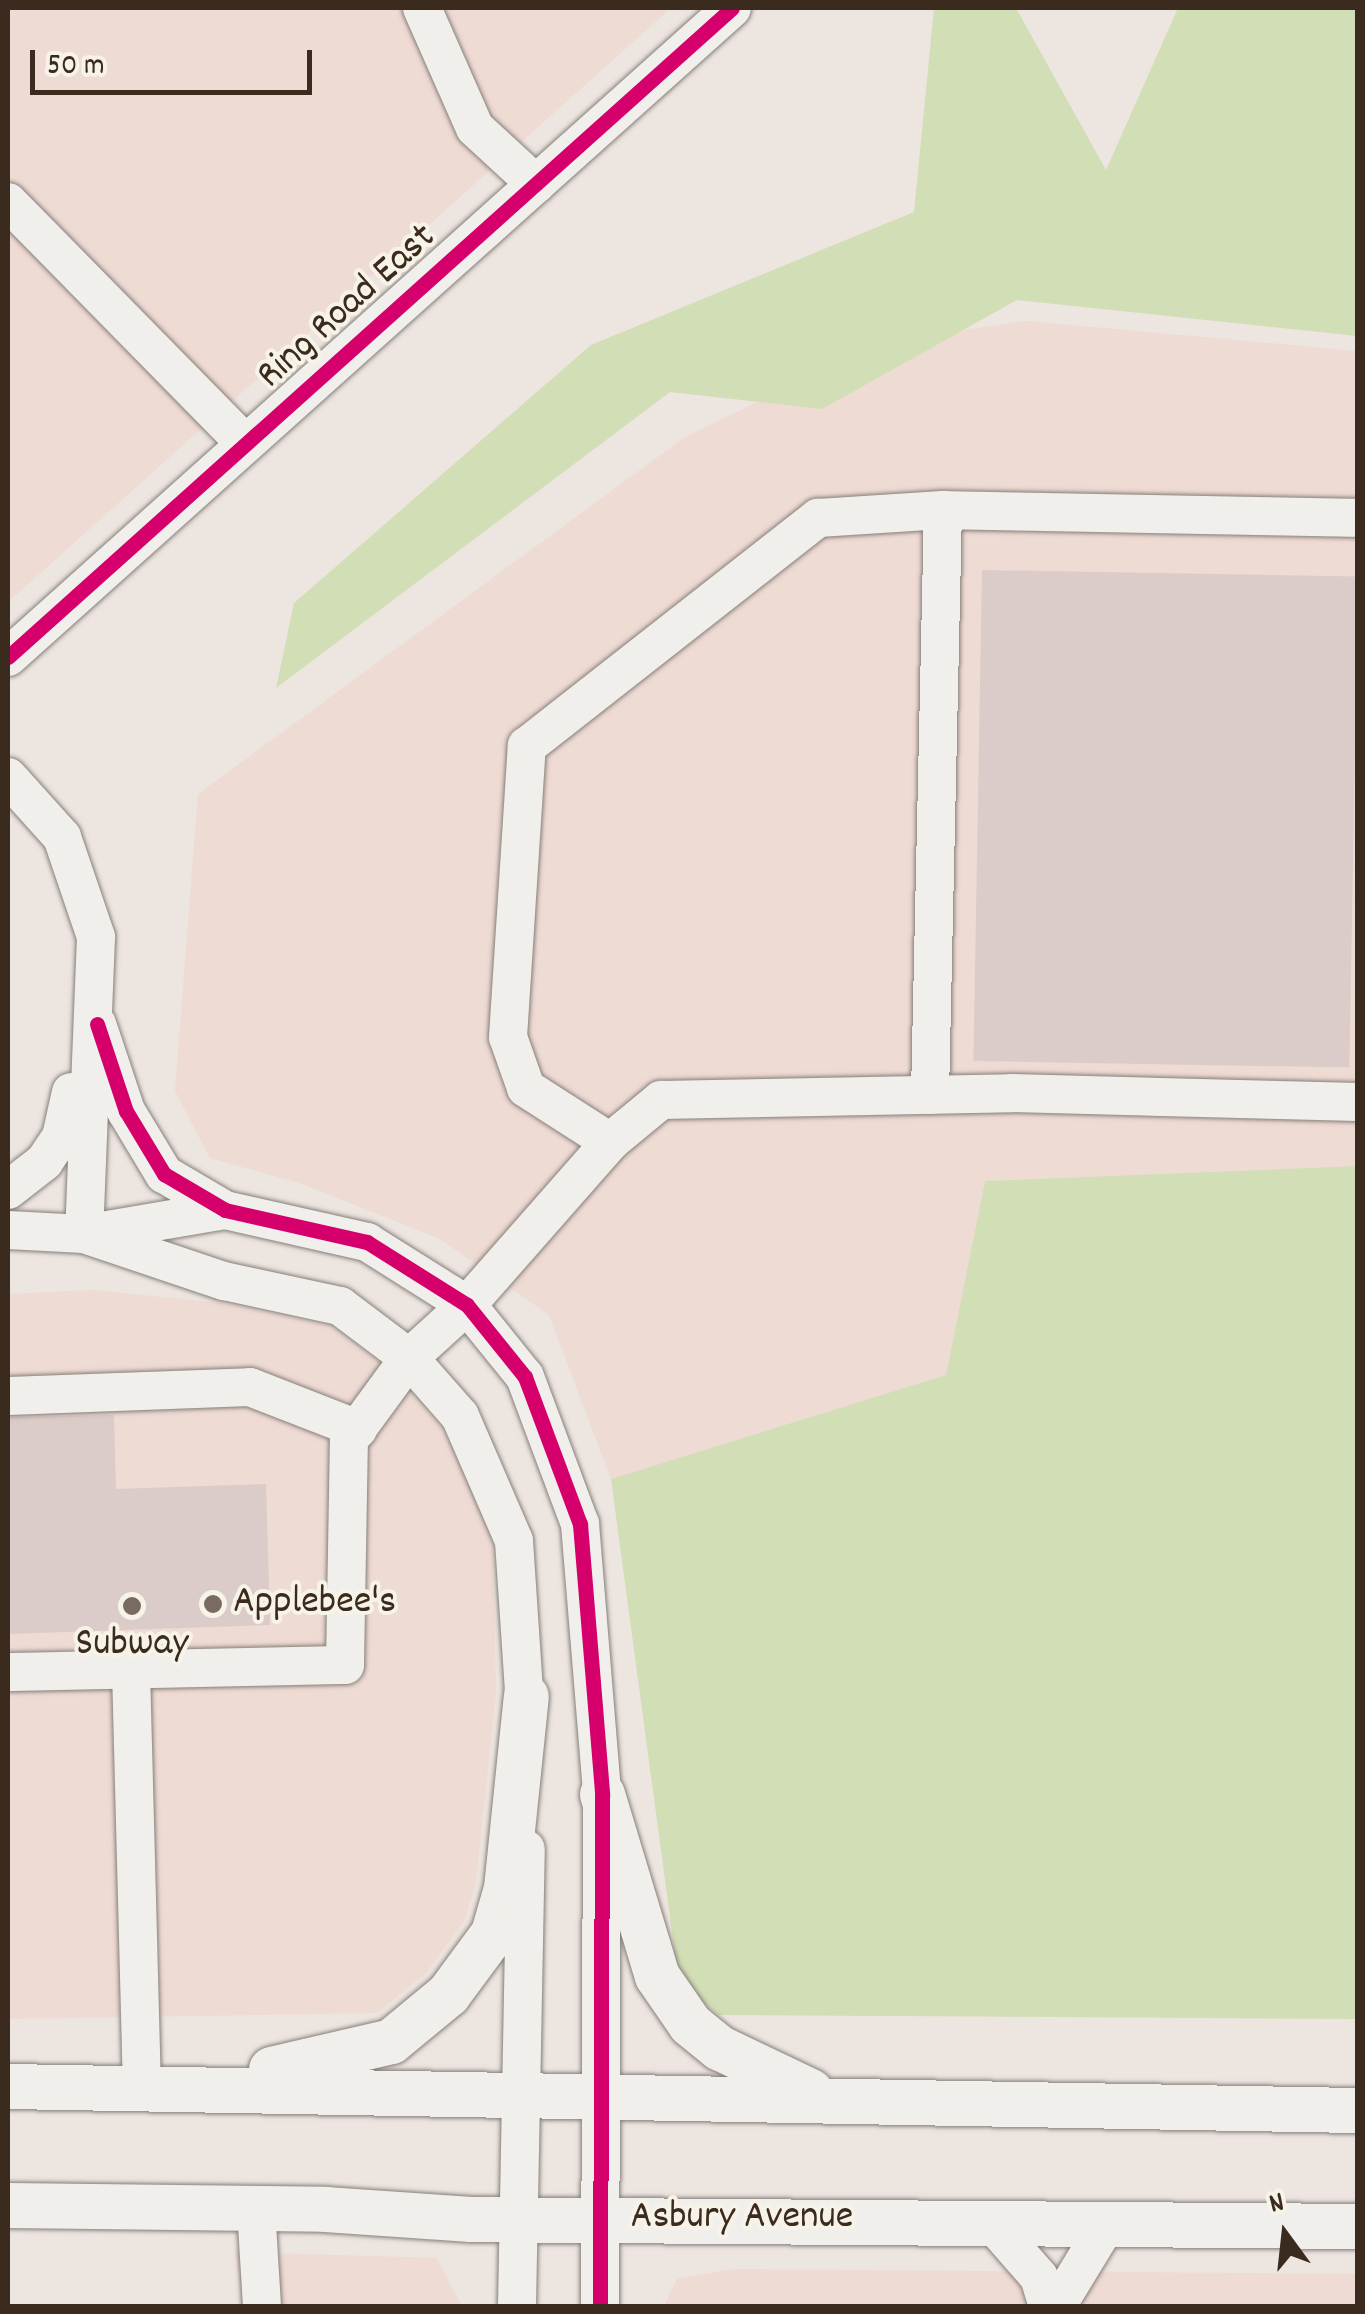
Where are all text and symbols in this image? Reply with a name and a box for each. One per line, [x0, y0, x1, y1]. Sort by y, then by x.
scale bar [35, 30, 318, 92]
text: 50 m [47, 46, 105, 89]
street label: Ring Road East [249, 215, 447, 401]
place label: Applebee's [233, 1580, 396, 1628]
marker: Applebee's [202, 1593, 224, 1615]
marker: Subway [121, 1595, 143, 1617]
place label: Subway [76, 1622, 188, 1670]
north arrow [1235, 2184, 1335, 2284]
text: N [1265, 2184, 1289, 2226]
street label: Asbury Avenue [631, 2195, 853, 2243]

